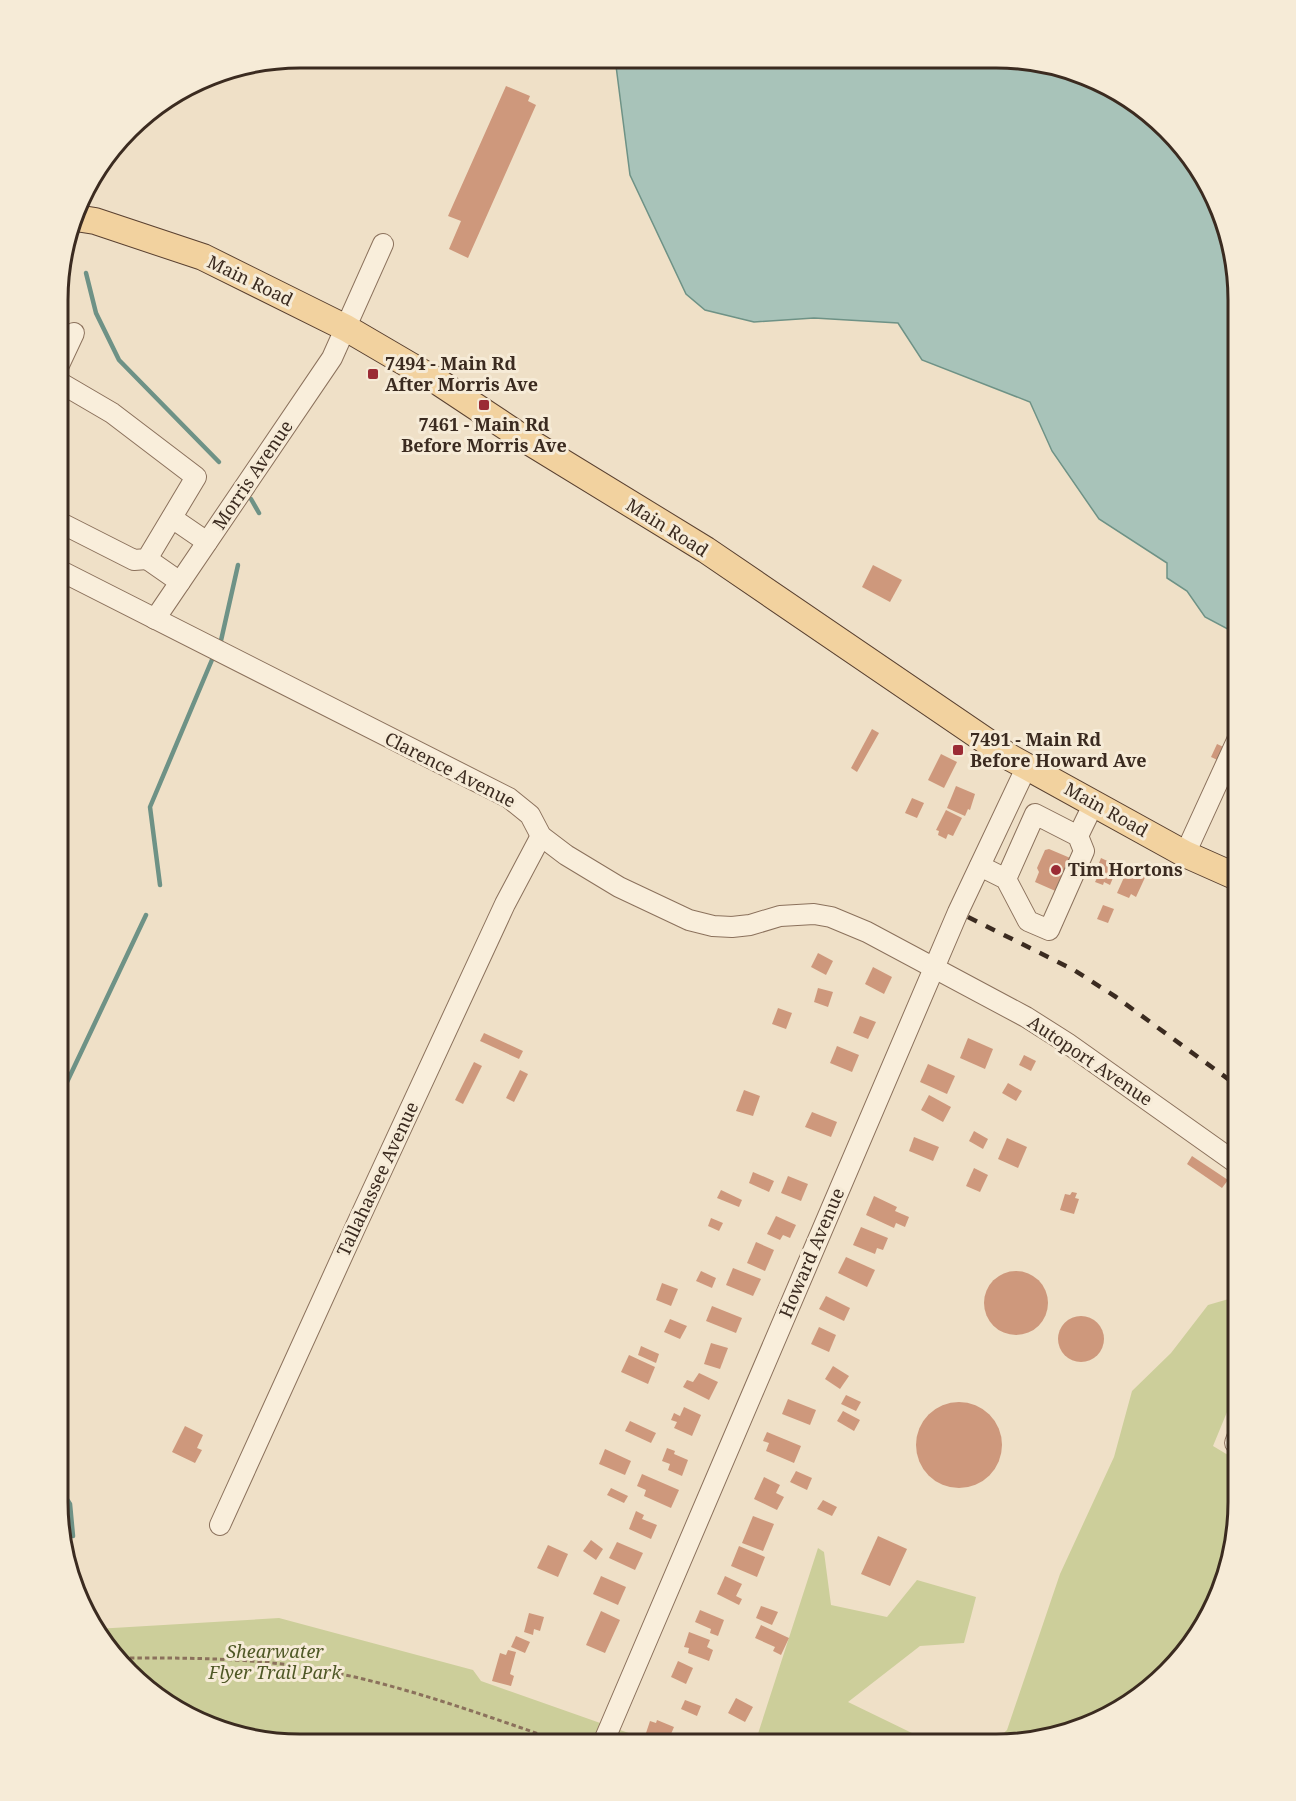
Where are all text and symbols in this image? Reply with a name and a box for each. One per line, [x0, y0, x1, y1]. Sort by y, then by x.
street label: Main Road [204, 249, 297, 311]
place label: 7494 - Main Rd After Morris Ave [385, 351, 538, 396]
marker: 7494 - Main Rd After Morris Ave [366, 367, 380, 381]
marker: 7461 - Main Rd Before Morris Ave [477, 398, 491, 412]
place label: 7461 - Main Rd Before Morris Ave [401, 412, 567, 457]
street label: Morris Avenue [207, 415, 298, 534]
street label: Main Road [622, 492, 713, 562]
street label: Clarence Avenue [381, 726, 520, 812]
place label: 7491 - Main Rd Before Howard Ave [970, 727, 1147, 772]
marker: 7491 - Main Rd Before Howard Ave [951, 743, 965, 757]
street label: Main Road [1060, 776, 1153, 842]
place label: Tim Hortons [1068, 857, 1183, 881]
marker: Tim Hortons [1049, 863, 1063, 877]
street label: Autoport Avenue [1023, 1009, 1158, 1111]
street label: Tallahassee Avenue [331, 1097, 423, 1260]
street label: Howard Avenue [773, 1184, 849, 1321]
park label: Shearwater Flyer Trail Park [208, 1639, 342, 1684]

